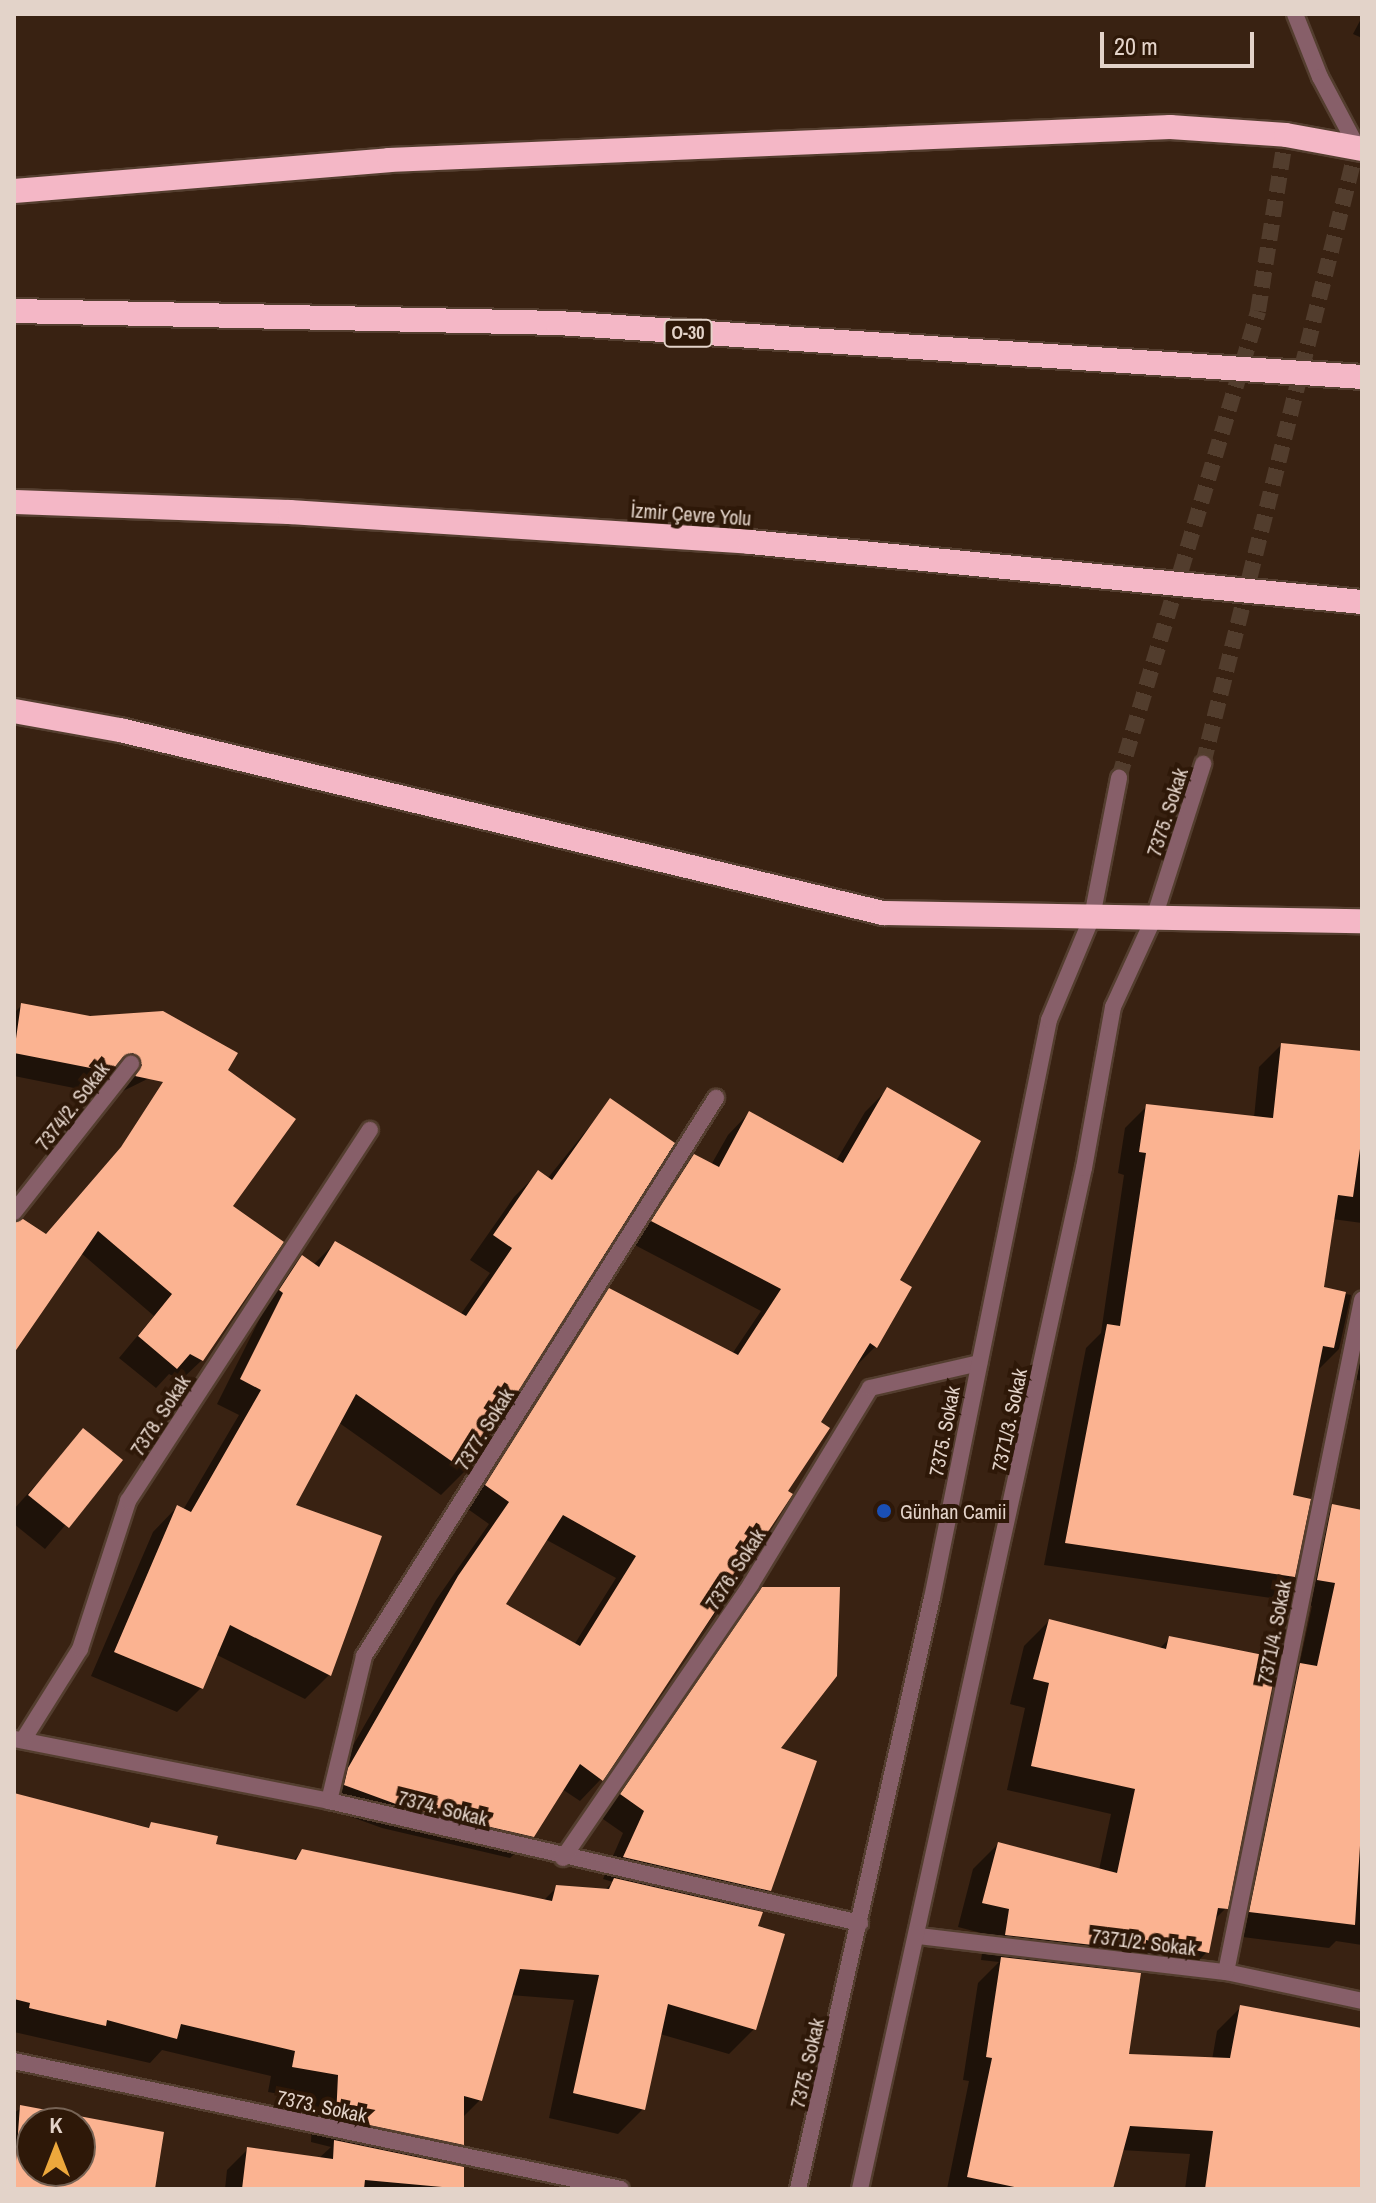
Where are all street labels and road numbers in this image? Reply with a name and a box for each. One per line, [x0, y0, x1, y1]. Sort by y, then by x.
road number: O-30 [662, 319, 714, 347]
street label: İzmir Çevre Yolu [630, 498, 752, 530]
street label: 7375. Sokak [1141, 765, 1193, 859]
street label: 7374/2. Sokak [30, 1057, 114, 1155]
street label: 7371/3. Sokak [986, 1366, 1032, 1474]
street label: 7378. Sokak [125, 1370, 195, 1460]
street label: 7377. Sokak [450, 1384, 518, 1474]
street label: 7375. Sokak [924, 1384, 964, 1478]
street label: 7376. Sokak [700, 1524, 770, 1614]
street label: 7371/4. Sokak [1252, 1578, 1296, 1686]
street label: 7374. Sokak [396, 1785, 490, 1831]
street label: 7371/2. Sokak [1090, 1924, 1198, 1960]
street label: 7375. Sokak [785, 2016, 829, 2110]
street label: 7373. Sokak [275, 2085, 369, 2127]

